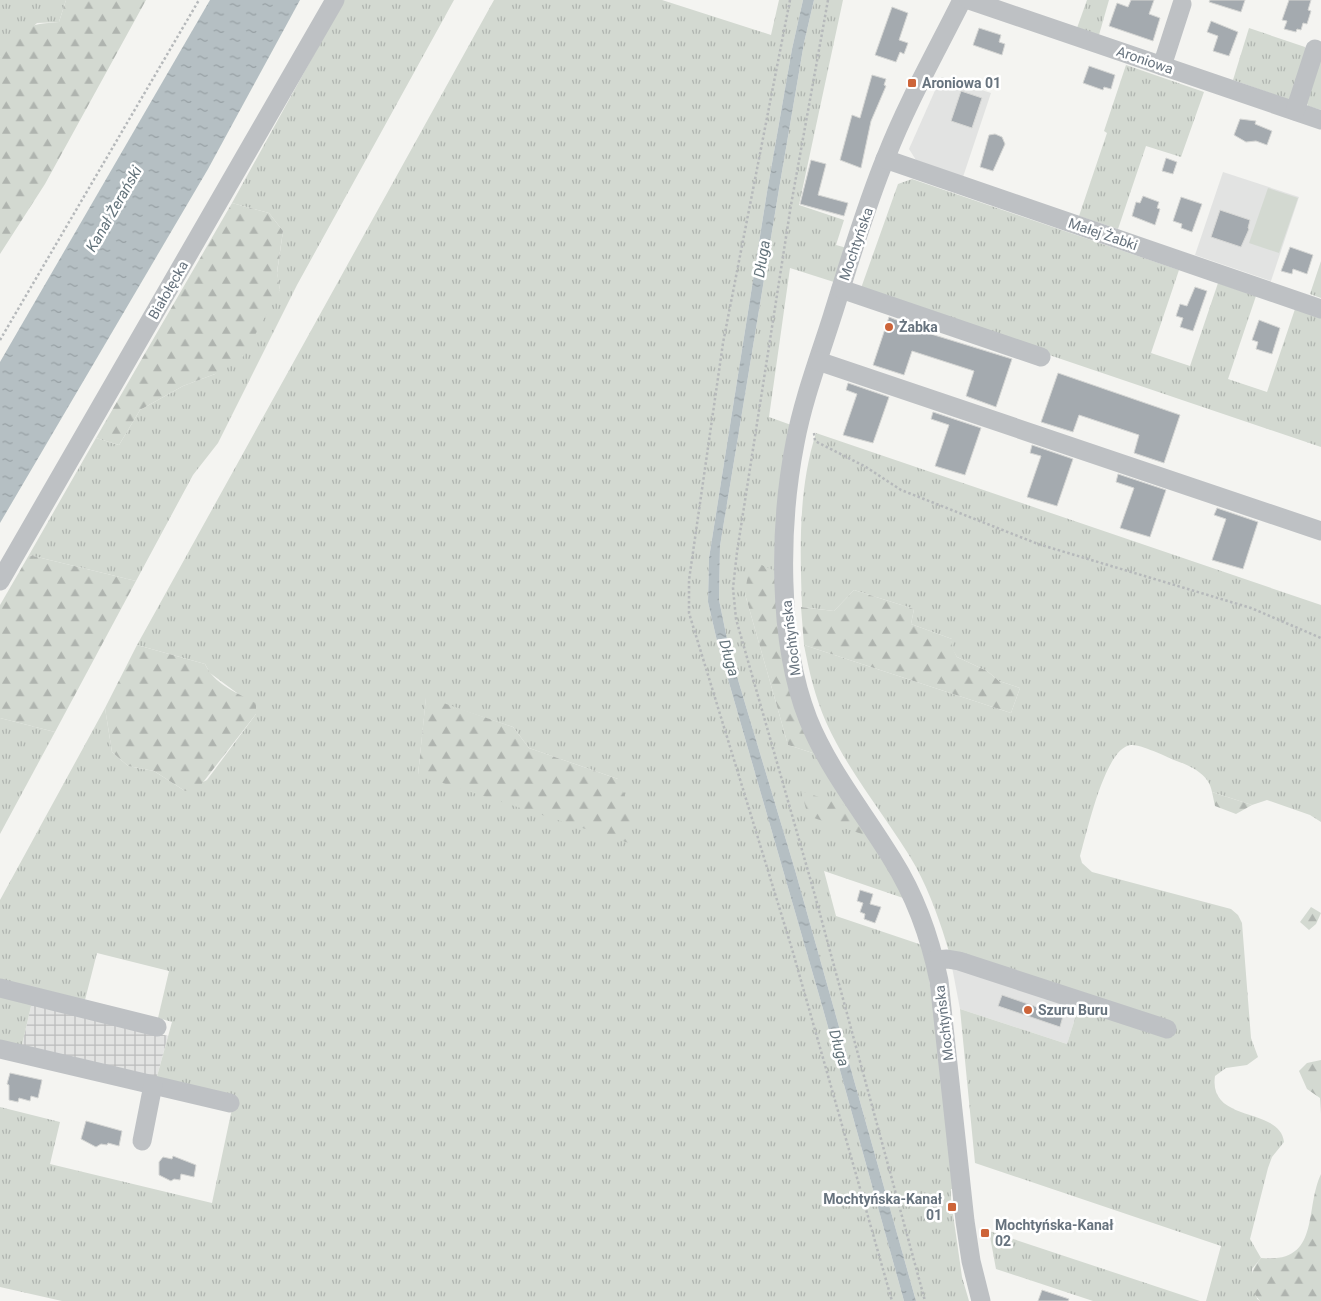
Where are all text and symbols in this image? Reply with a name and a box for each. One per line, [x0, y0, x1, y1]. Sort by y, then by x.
street label: Aroniowa [1115, 43, 1175, 77]
place label: Aroniowa 01 [922, 75, 1001, 91]
marker: Aroniowa 01 [906, 77, 918, 89]
water label: Kanał Żerański [82, 163, 146, 255]
street label: Mochtyńska [836, 205, 876, 283]
street label: Małej Żabki [1066, 215, 1140, 253]
water label: Długa [750, 239, 774, 279]
street label: Białołęcka [145, 258, 191, 322]
place label: Żabka [899, 319, 938, 335]
marker: Żabka [883, 321, 895, 333]
street label: Mochtyńska [778, 599, 804, 677]
water label: Długa [715, 637, 743, 679]
street label: Mochtyńska [931, 984, 957, 1062]
place label: Szuru Buru [1038, 1002, 1108, 1018]
marker: Szuru Buru [1022, 1004, 1034, 1016]
water label: Długa [825, 1027, 853, 1069]
place label: Mochtyńska-Kanał 01 [823, 1191, 943, 1223]
marker: Mochtyńska-Kanał 01 [946, 1201, 958, 1213]
place label: Mochtyńska-Kanał 02 [995, 1217, 1114, 1249]
marker: Mochtyńska-Kanał 02 [979, 1227, 991, 1239]

